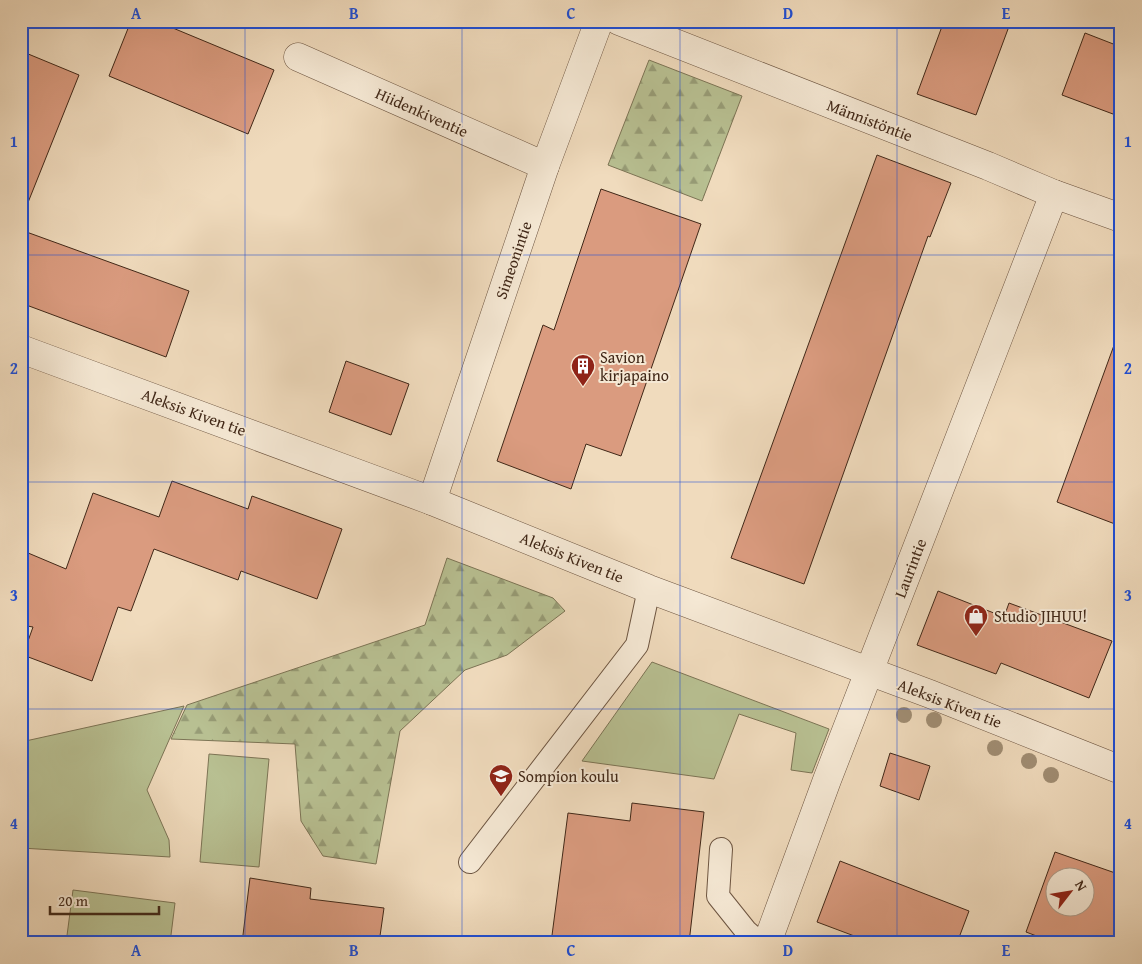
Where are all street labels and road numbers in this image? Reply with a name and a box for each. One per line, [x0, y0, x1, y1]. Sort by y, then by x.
street label: Hiidenkiventie [372, 81, 472, 143]
street label: Männistöntie [824, 93, 916, 147]
street label: Simeonintie [488, 218, 538, 302]
street label: Aleksis Kiven tie [138, 382, 250, 442]
street label: Aleksis Kiven tie [517, 525, 627, 589]
street label: Laurintie [888, 535, 932, 601]
street label: Aleksis Kiven tie [894, 672, 1006, 734]

